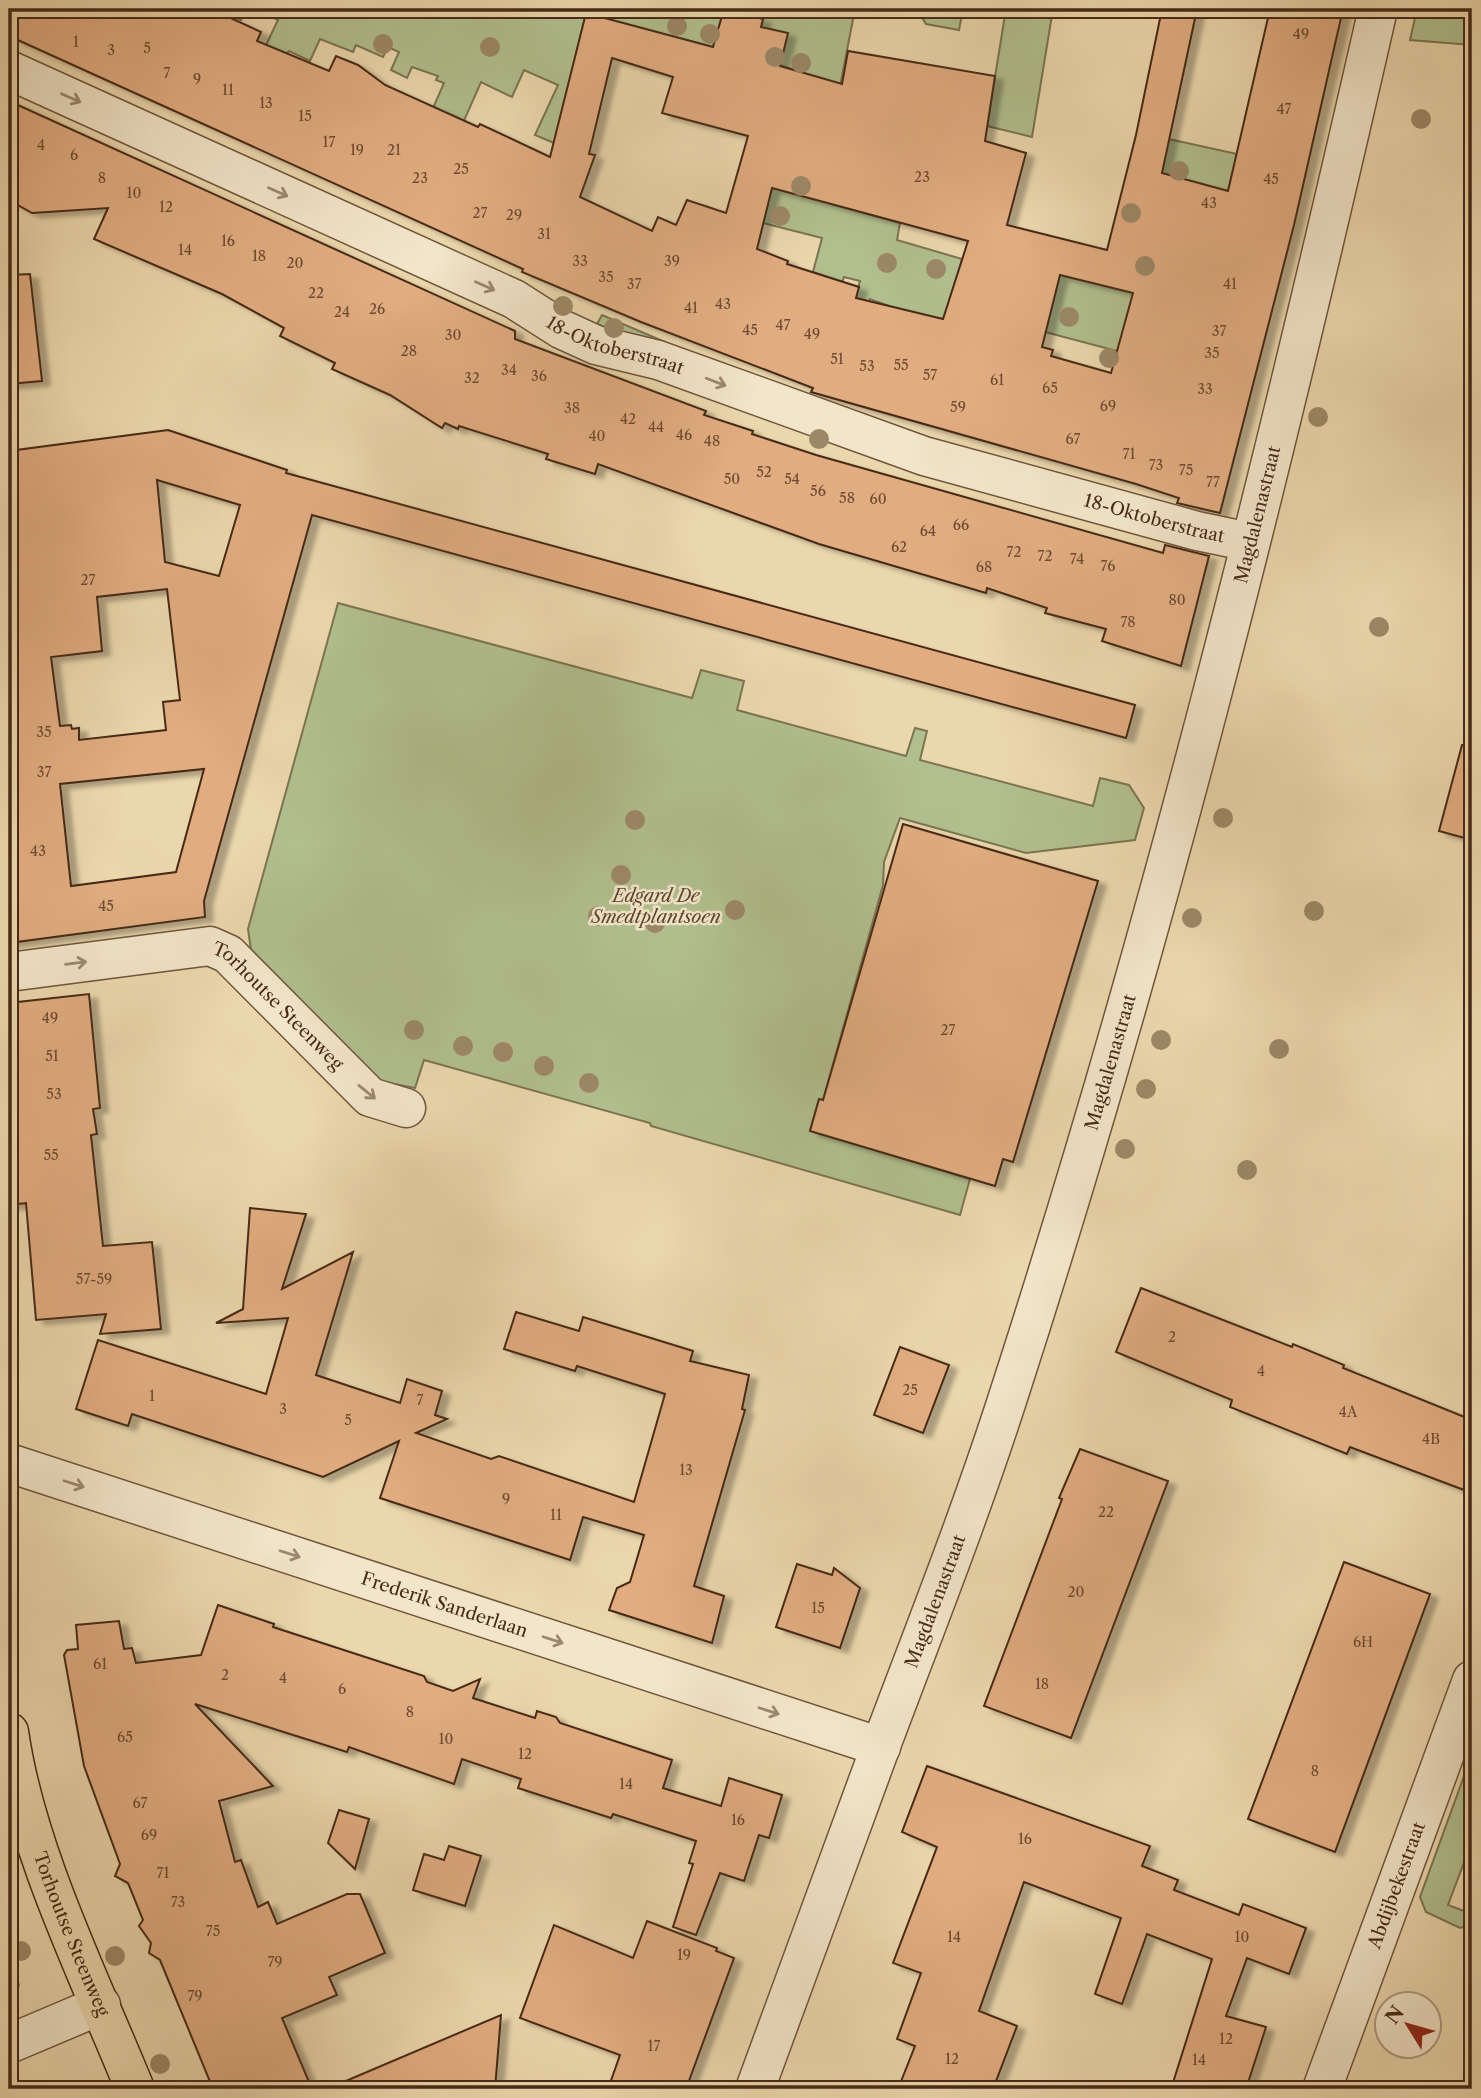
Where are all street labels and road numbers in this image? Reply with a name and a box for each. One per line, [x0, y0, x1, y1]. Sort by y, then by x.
street label: 18-Oktoberstraat [542, 311, 687, 380]
street label: Magdalenastraat [1230, 443, 1286, 586]
street label: 18-Oktoberstraat [1082, 489, 1227, 548]
street label: Torhoutse Steenweg [209, 937, 348, 1075]
street label: Magdalenastraat [1080, 991, 1141, 1133]
street label: Magdalenastraat [900, 1531, 971, 1671]
street label: Frederik Sanderlaan [358, 1567, 531, 1642]
street label: Abdijbekestraat [1363, 1818, 1430, 1953]
street label: Torhoutse Steenweg [29, 1849, 114, 2020]

